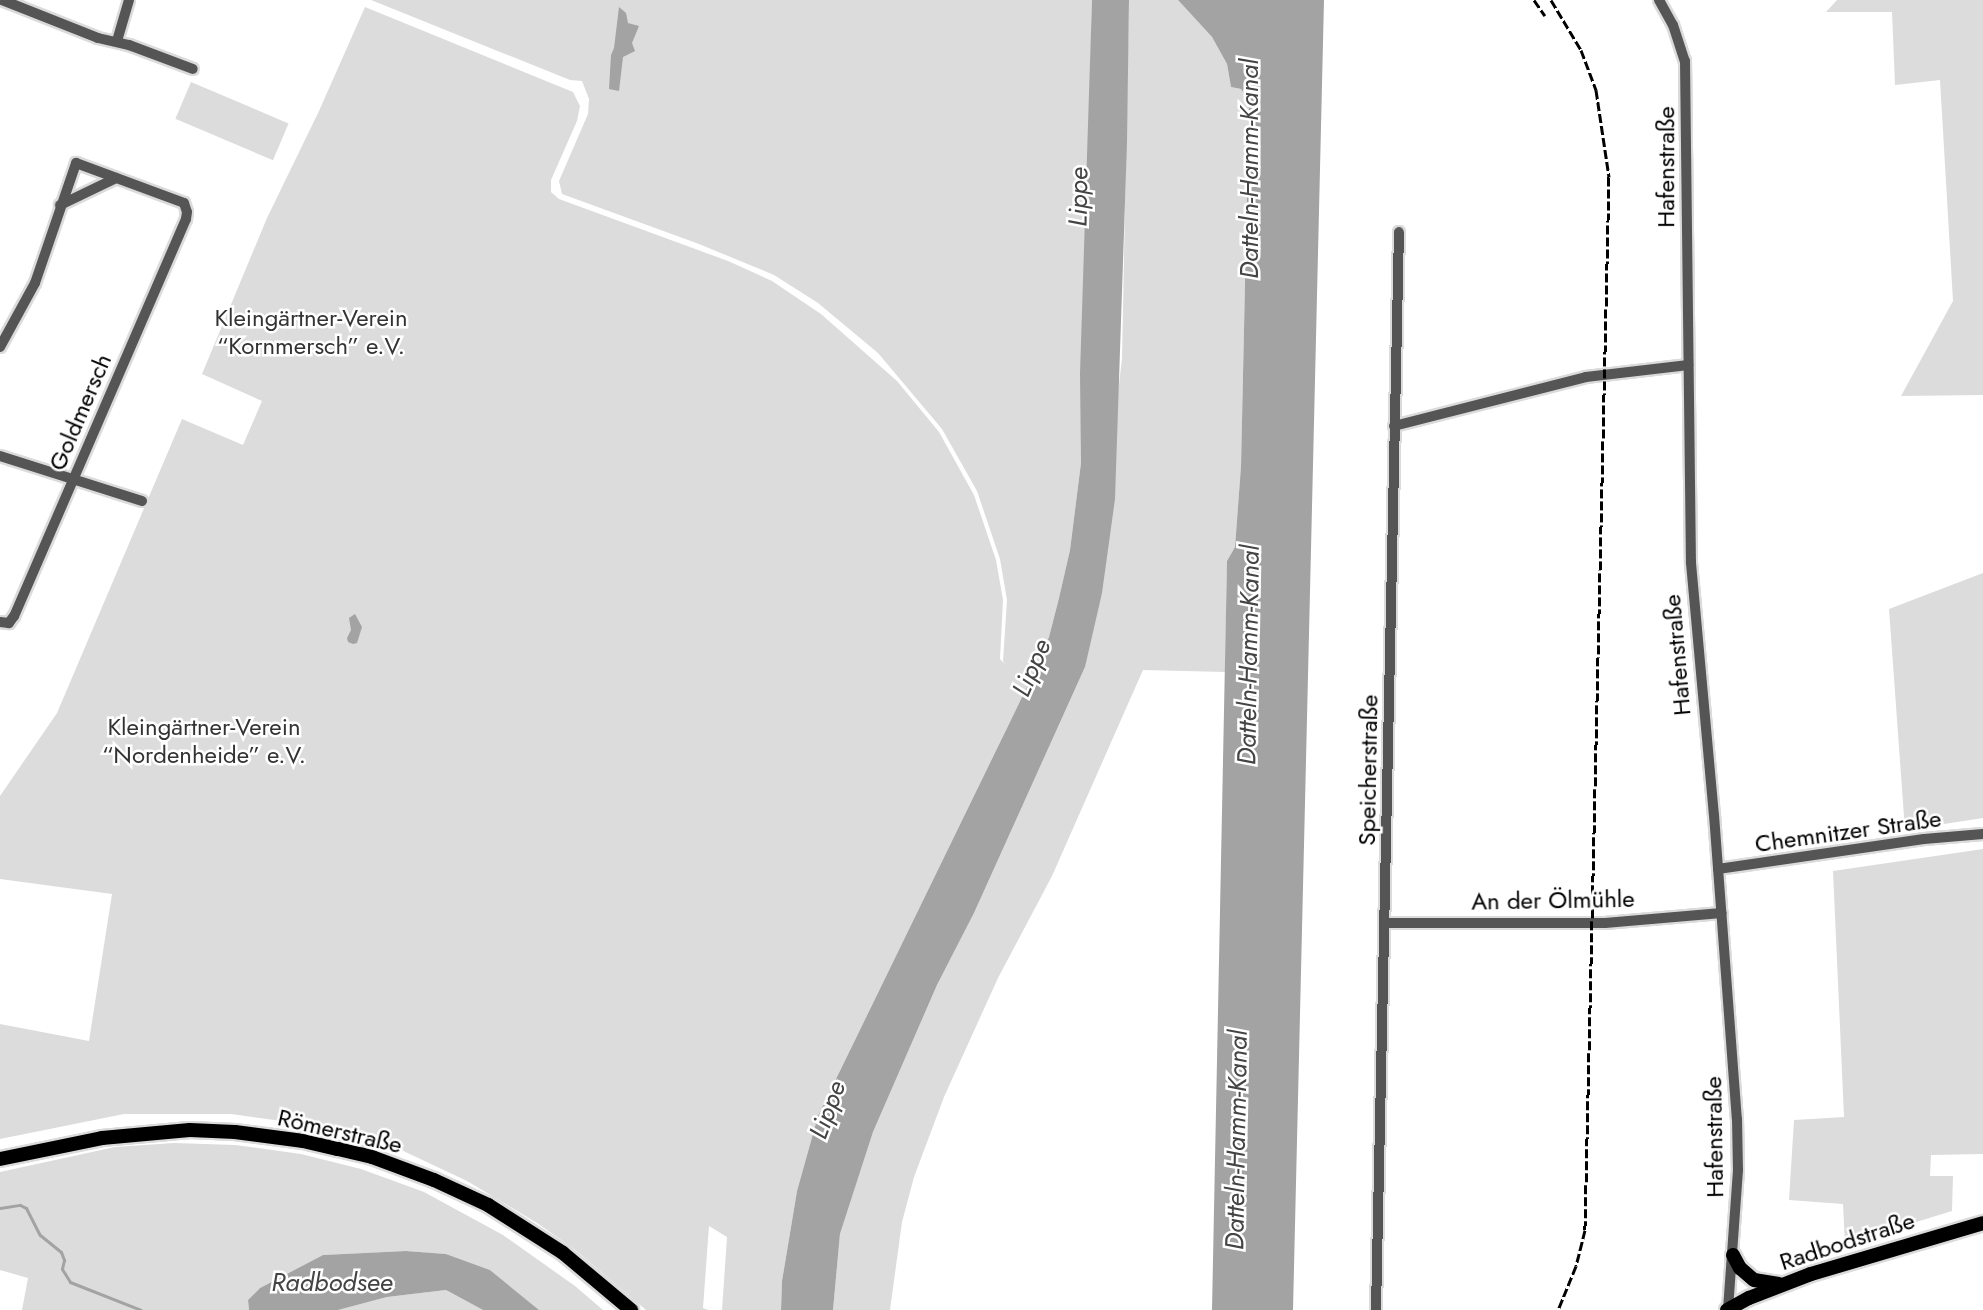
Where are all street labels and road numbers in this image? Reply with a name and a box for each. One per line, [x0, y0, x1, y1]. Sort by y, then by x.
street label: Hafenstraße [1652, 106, 1680, 228]
street label: Goldmersch [43, 349, 117, 475]
street label: Hafenstraße [1657, 593, 1697, 717]
street label: Speicherstraße [1352, 694, 1384, 846]
street label: Chemnitzer Straße [1753, 804, 1943, 858]
street label: An der Ölmühle [1471, 884, 1635, 916]
street label: Hafenstraße [1699, 1076, 1729, 1198]
street label: Römerstraße [275, 1103, 405, 1159]
street label: Radbodstraße [1776, 1206, 1918, 1276]

